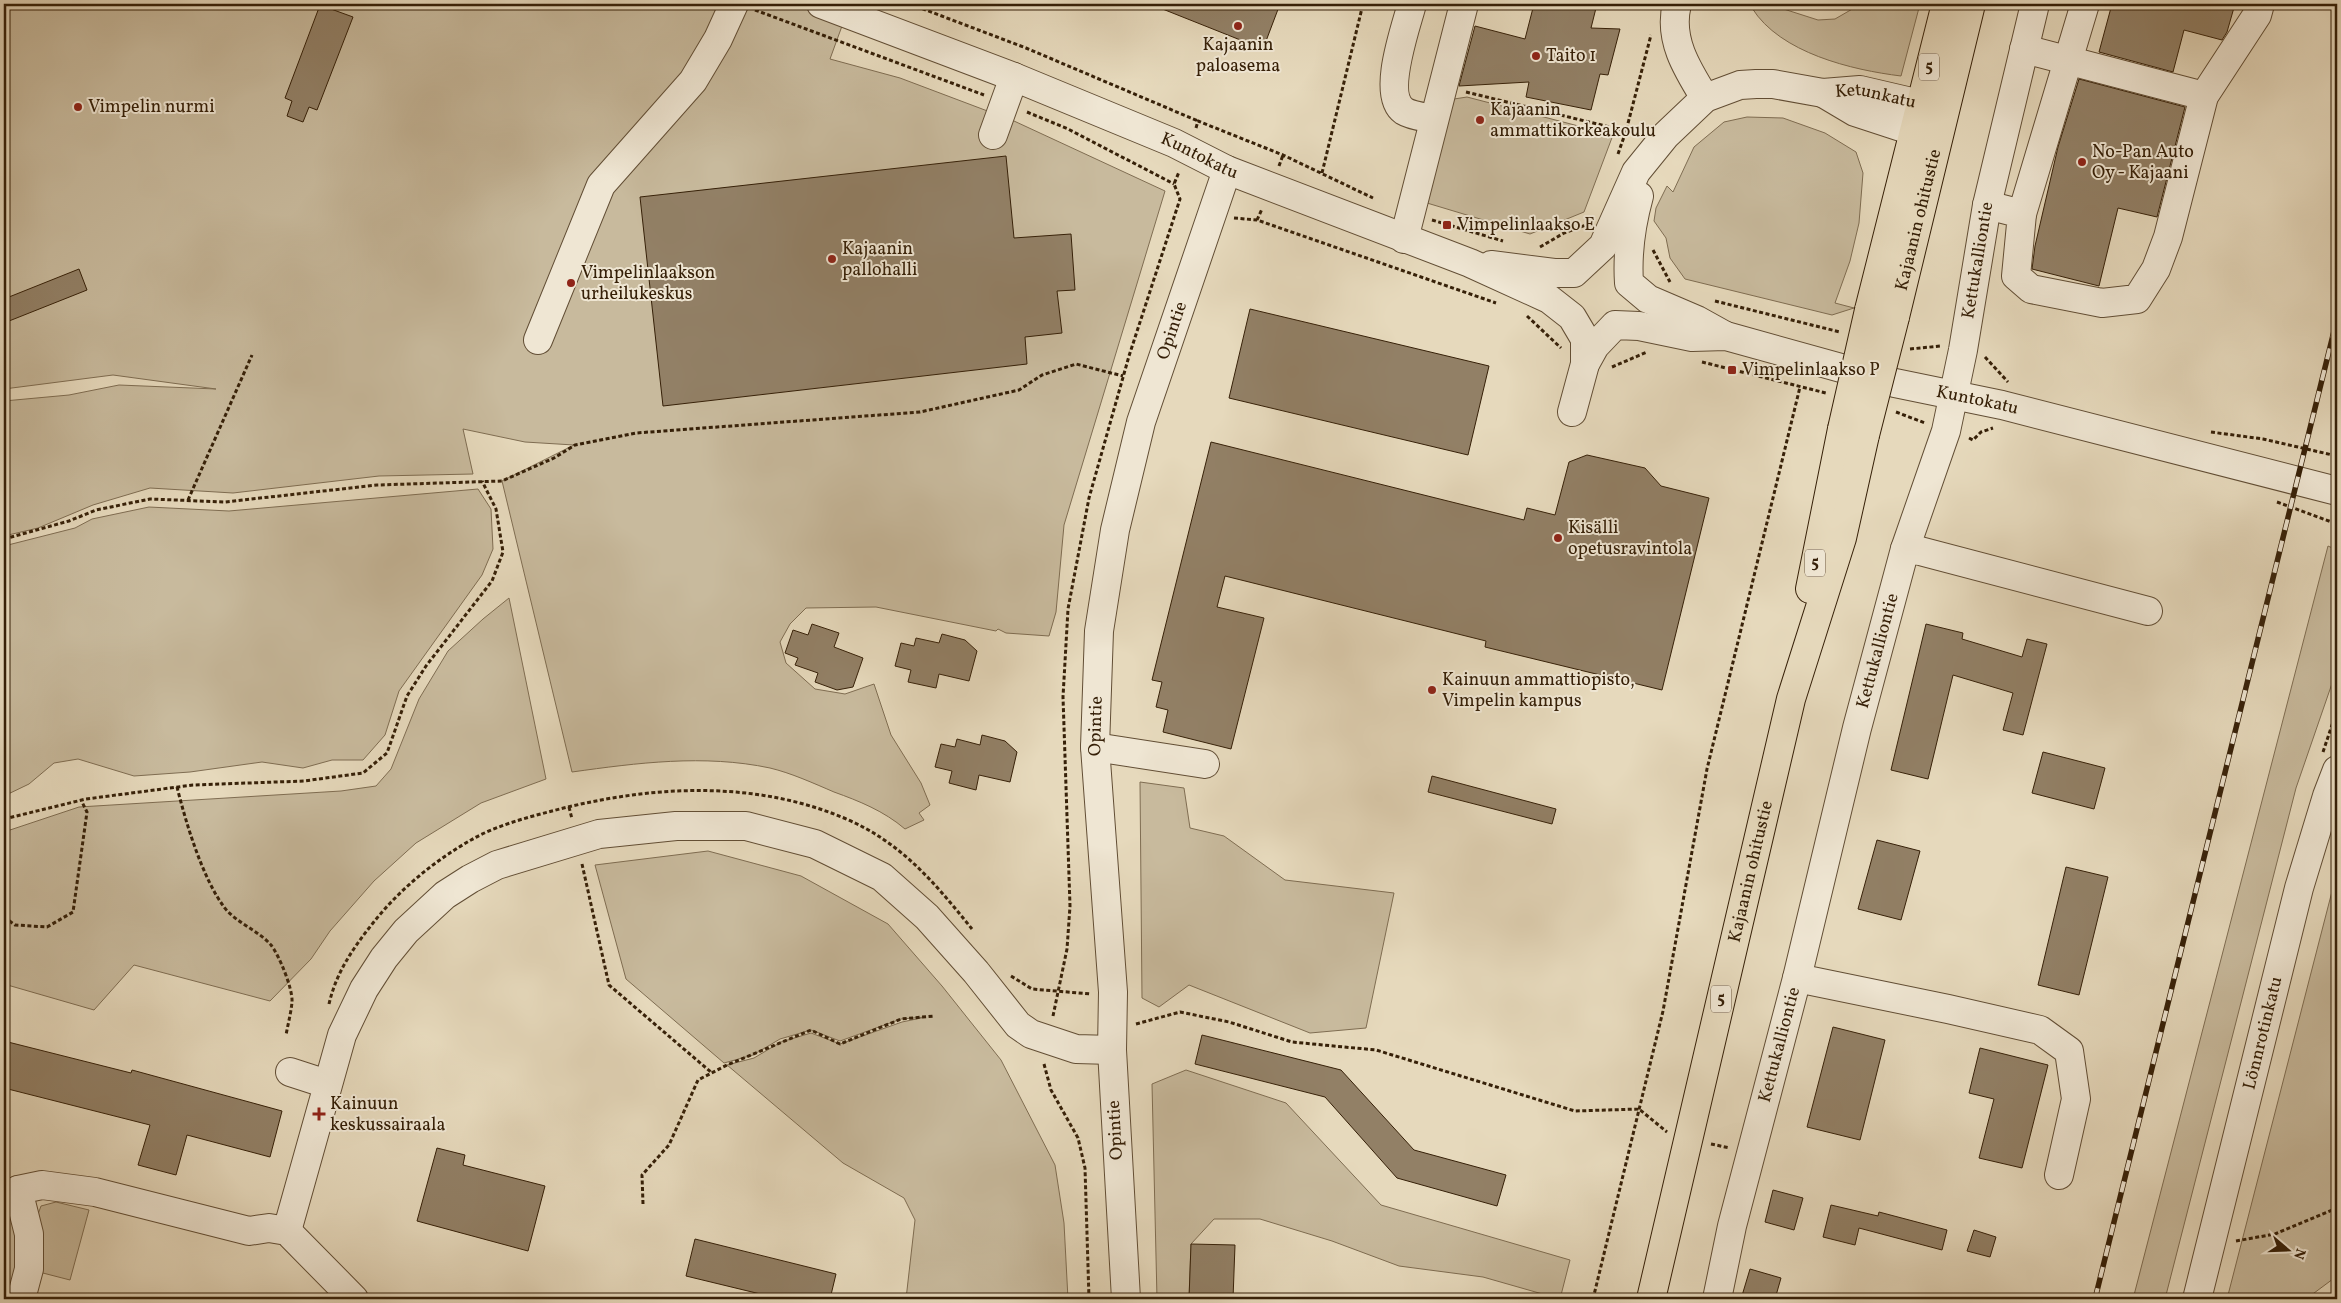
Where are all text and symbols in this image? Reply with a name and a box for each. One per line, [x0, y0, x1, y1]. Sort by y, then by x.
marker: Kajaanin paloasema [1232, 20, 1244, 32]
place label: Kajaanin paloasema [1196, 33, 1280, 79]
place label: Taito 1 [1546, 44, 1596, 69]
marker: Taito 1 [1530, 50, 1542, 62]
road number: 5 [1919, 54, 1939, 80]
street label: Ketunkatu [1834, 77, 1919, 115]
place label: Vimpelin nurmi [88, 95, 215, 120]
place label: Kajaanin ammattikorkeakoulu [1490, 98, 1656, 144]
marker: Vimpelin nurmi [72, 101, 84, 113]
marker: Kajaanin ammattikorkeakoulu [1474, 114, 1486, 126]
street label: Kuntokatu [1157, 126, 1242, 186]
place label: No-Pan Auto Oy - Kajaani [2092, 140, 2194, 186]
street label: Kajaanin ohitustie [1889, 147, 1948, 293]
marker: No-Pan Auto Oy - Kajaani [2076, 156, 2088, 168]
street label: Kettukalliontie [1956, 200, 2000, 321]
place label: Vimpelinlaakso E [1457, 213, 1595, 238]
marker: Vimpelinlaakso E [1441, 219, 1453, 231]
place label: Kajaanin pallohalli [842, 237, 917, 283]
marker: Kajaanin pallohalli [826, 253, 838, 265]
place label: Vimpelinlaakson urheilukeskus [581, 261, 716, 307]
marker: Vimpelinlaakson urheilukeskus [565, 277, 577, 289]
street label: Opintie [1151, 298, 1194, 363]
place label: Vimpelinlaakso P [1742, 358, 1880, 383]
marker: Vimpelinlaakso P [1726, 364, 1738, 376]
street label: Kuntokatu [1934, 379, 2021, 421]
place label: Kisälli opetusravintola [1568, 516, 1692, 562]
marker: Kisälli opetusravintola [1552, 532, 1564, 544]
road number: 5 [1805, 550, 1825, 576]
street label: Kettukalliontie [1850, 590, 1905, 711]
place label: Kainuun ammattiopisto, Vimpelin kampus [1442, 668, 1635, 714]
marker: Kainuun ammattiopisto, Vimpelin kampus [1426, 684, 1438, 696]
street label: Opintie [1082, 696, 1109, 757]
street label: Kajaanin ohitustie [1722, 798, 1779, 945]
street label: Lönnrotinkatu [2237, 974, 2289, 1092]
street label: Kettukalliontie [1752, 984, 1807, 1105]
road number: 5 [1711, 986, 1731, 1012]
place label: Kainuun keskussairaala [330, 1092, 445, 1138]
street label: Opintie [1102, 1099, 1130, 1161]
marker: Kainuun keskussairaala [312, 1107, 326, 1121]
north arrow [2264, 1226, 2314, 1276]
text: N [2288, 1246, 2310, 1262]

